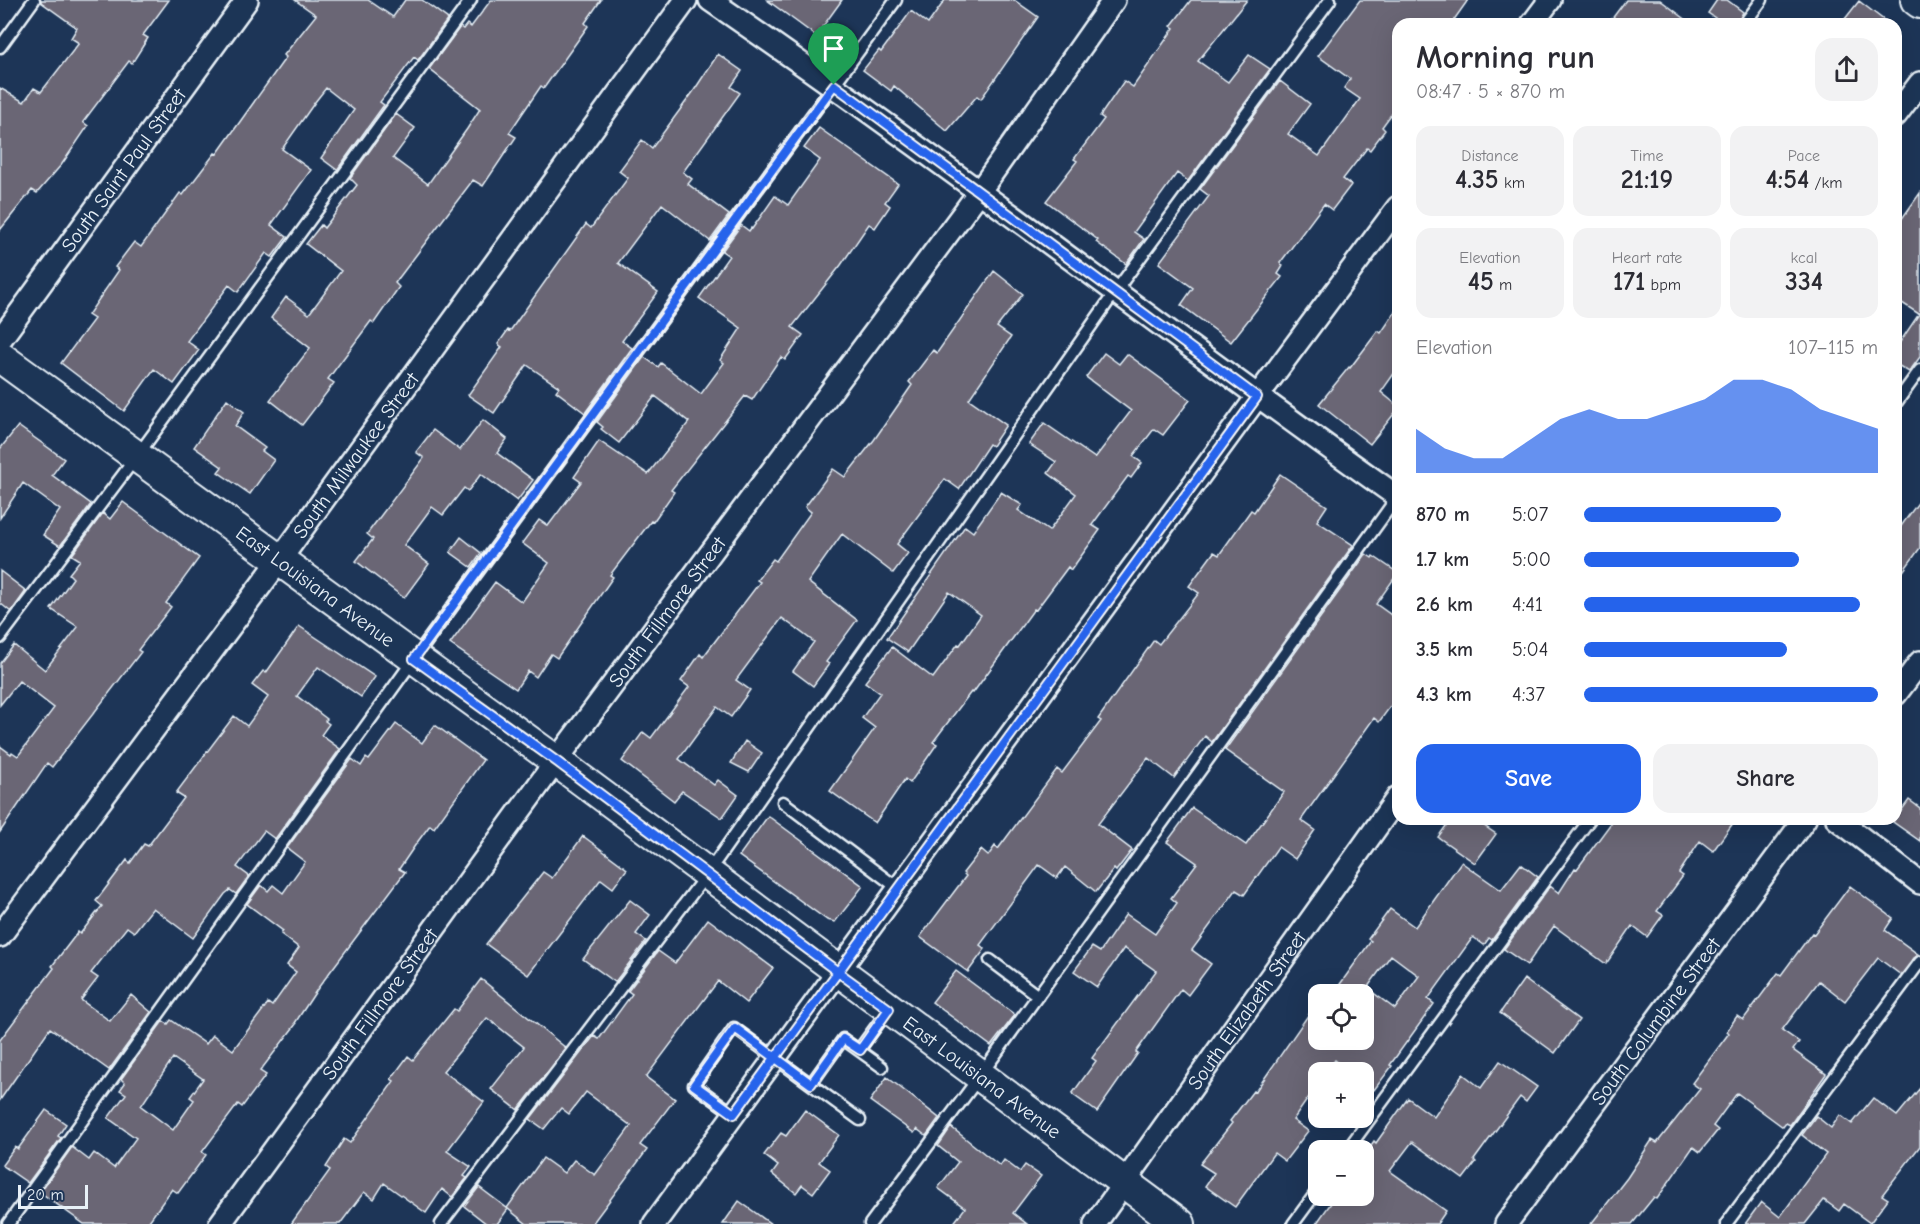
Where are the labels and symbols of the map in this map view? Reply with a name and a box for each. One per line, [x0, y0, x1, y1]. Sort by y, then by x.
pin [808, 23, 859, 85]
street label: South Saint Paul Street [57, 83, 192, 257]
street label: South Milwaukee Street [288, 367, 425, 543]
street label: East Louisiana Avenue [231, 521, 399, 652]
street label: South Fillmore Street [604, 531, 731, 692]
street label: South Fillmore Street [318, 923, 444, 1084]
street label: South Elizabeth Street [1183, 926, 1312, 1094]
street label: South Columbine Street [1587, 932, 1726, 1110]
street label: East Louisiana Avenue [899, 1012, 1065, 1144]
scale bar [18, 1182, 88, 1210]

